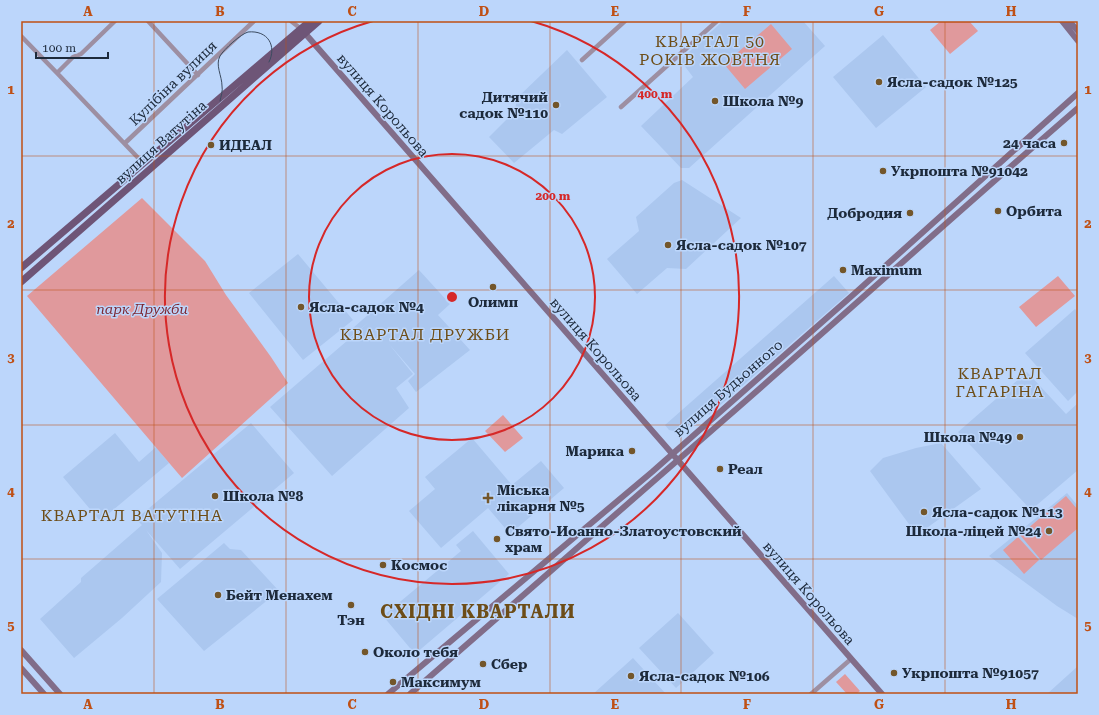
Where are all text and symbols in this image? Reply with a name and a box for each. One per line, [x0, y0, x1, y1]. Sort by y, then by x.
text: A [83, 4, 93, 19]
text: B [215, 4, 225, 19]
text: C [347, 4, 357, 19]
text: D [479, 4, 489, 19]
text: E [611, 4, 619, 19]
text: F [743, 4, 751, 19]
text: G [874, 4, 884, 19]
text: H [1006, 4, 1017, 19]
district label: КВАРТАЛ 50 РОКІВ ЖОВТНЯ [639, 32, 781, 69]
scale bar [36, 34, 108, 60]
street label: Кулібіна вулиця [126, 37, 220, 129]
text: 100 m [42, 41, 76, 55]
street label: вулиця Корольова [334, 50, 432, 160]
place label: Ясла-садок №125 [887, 74, 1018, 90]
marker: Ясла-садок №125 [874, 77, 884, 87]
text: 1 [7, 82, 15, 97]
text: 1 [1084, 82, 1092, 97]
text: 400 m [638, 87, 673, 101]
place label: Дитячий садок №110 [459, 89, 548, 121]
place label: Школа №9 [723, 93, 803, 109]
marker: Школа №9 [710, 96, 720, 106]
street label: вулиця Ватутіна [112, 97, 210, 187]
marker: Дитячий садок №110 [551, 100, 561, 110]
place label: 24 часа [1003, 135, 1057, 151]
place label: ИДЕАЛ [219, 137, 272, 153]
marker: 24 часа [1059, 138, 1069, 148]
marker: ИДЕАЛ [206, 140, 216, 150]
place label: Укрпошта №91042 [891, 163, 1028, 179]
marker: Укрпошта №91042 [878, 166, 888, 176]
text: 200 m [536, 189, 571, 203]
place label: Орбита [1006, 203, 1063, 219]
place label: Добродия [827, 205, 902, 221]
marker: Орбита [993, 206, 1003, 216]
marker: Добродия [905, 208, 915, 218]
text: 2 [7, 216, 15, 231]
text: 2 [1084, 216, 1092, 231]
place label: Ясла-садок №107 [676, 237, 807, 253]
marker: Ясла-садок №107 [663, 240, 673, 250]
place label: Maximum [851, 262, 923, 278]
marker: Maximum [838, 265, 848, 275]
marker: Олимп [488, 282, 498, 292]
centre of rings [445, 290, 459, 304]
place label: Олимп [468, 294, 518, 310]
street label: вулиця Корольова [547, 294, 645, 404]
place label: Ясла-садок №4 [309, 299, 424, 315]
park label: парк Дружби [96, 301, 188, 317]
marker: Ясла-садок №4 [296, 302, 306, 312]
district label: КВАРТАЛ ДРУЖБИ [340, 325, 510, 344]
street label: вулиця Будьонного [670, 336, 786, 440]
text: 3 [7, 350, 15, 365]
text: 3 [1084, 350, 1092, 365]
district label: КВАРТАЛ ГАГАРІНА [956, 364, 1044, 401]
place label: Школа №49 [924, 429, 1012, 445]
marker: Школа №49 [1015, 432, 1025, 442]
place label: Марика [565, 443, 625, 459]
marker: Марика [627, 446, 637, 456]
place label: Реал [728, 461, 763, 477]
marker: Реал [715, 464, 725, 474]
place label: Міська лікарня №5 [497, 482, 585, 514]
text: 4 [7, 484, 15, 499]
text: 4 [1084, 484, 1092, 499]
place label: Школа №8 [223, 488, 303, 504]
marker: Школа №8 [210, 491, 220, 501]
marker: Міська лікарня №5 [482, 492, 494, 504]
place label: Ясла-садок №113 [932, 504, 1063, 520]
district label: КВАРТАЛ ВАТУТІНА [41, 506, 223, 525]
marker: Ясла-садок №113 [919, 507, 929, 517]
place label: Свято-Иоанно-Златоустовский храм [505, 523, 742, 555]
place label: Школа-ліцей №24 [906, 523, 1041, 539]
marker: Школа-ліцей №24 [1044, 526, 1054, 536]
marker: Свято-Иоанно-Златоустовский храм [492, 534, 502, 544]
street label: вулиця Корольова [760, 538, 858, 648]
place label: Космос [391, 557, 447, 573]
marker: Космос [378, 560, 388, 570]
place label: Бейт Менахем [226, 587, 333, 603]
marker: Бейт Менахем [213, 590, 223, 600]
marker: Тэн [346, 600, 356, 610]
district label: СХІДНІ КВАРТАЛИ [380, 601, 576, 622]
place label: Тэн [337, 612, 365, 628]
text: 5 [7, 618, 15, 633]
text: 5 [1084, 618, 1092, 633]
place label: Около тебя [373, 644, 458, 660]
marker: Около тебя [360, 647, 370, 657]
place label: Сбер [491, 656, 527, 672]
marker: Сбер [478, 659, 488, 669]
place label: Укрпошта №91057 [902, 665, 1039, 681]
place label: Ясла-садок №106 [639, 668, 770, 684]
marker: Укрпошта №91057 [889, 668, 899, 678]
marker: Ясла-садок №106 [626, 671, 636, 681]
place label: Максимум [401, 674, 481, 690]
marker: Максимум [388, 677, 398, 687]
text: A [83, 697, 93, 712]
text: B [215, 697, 225, 712]
text: C [347, 697, 357, 712]
text: D [479, 697, 489, 712]
text: E [611, 697, 619, 712]
text: F [743, 697, 751, 712]
text: G [874, 697, 884, 712]
text: H [1006, 697, 1017, 712]

